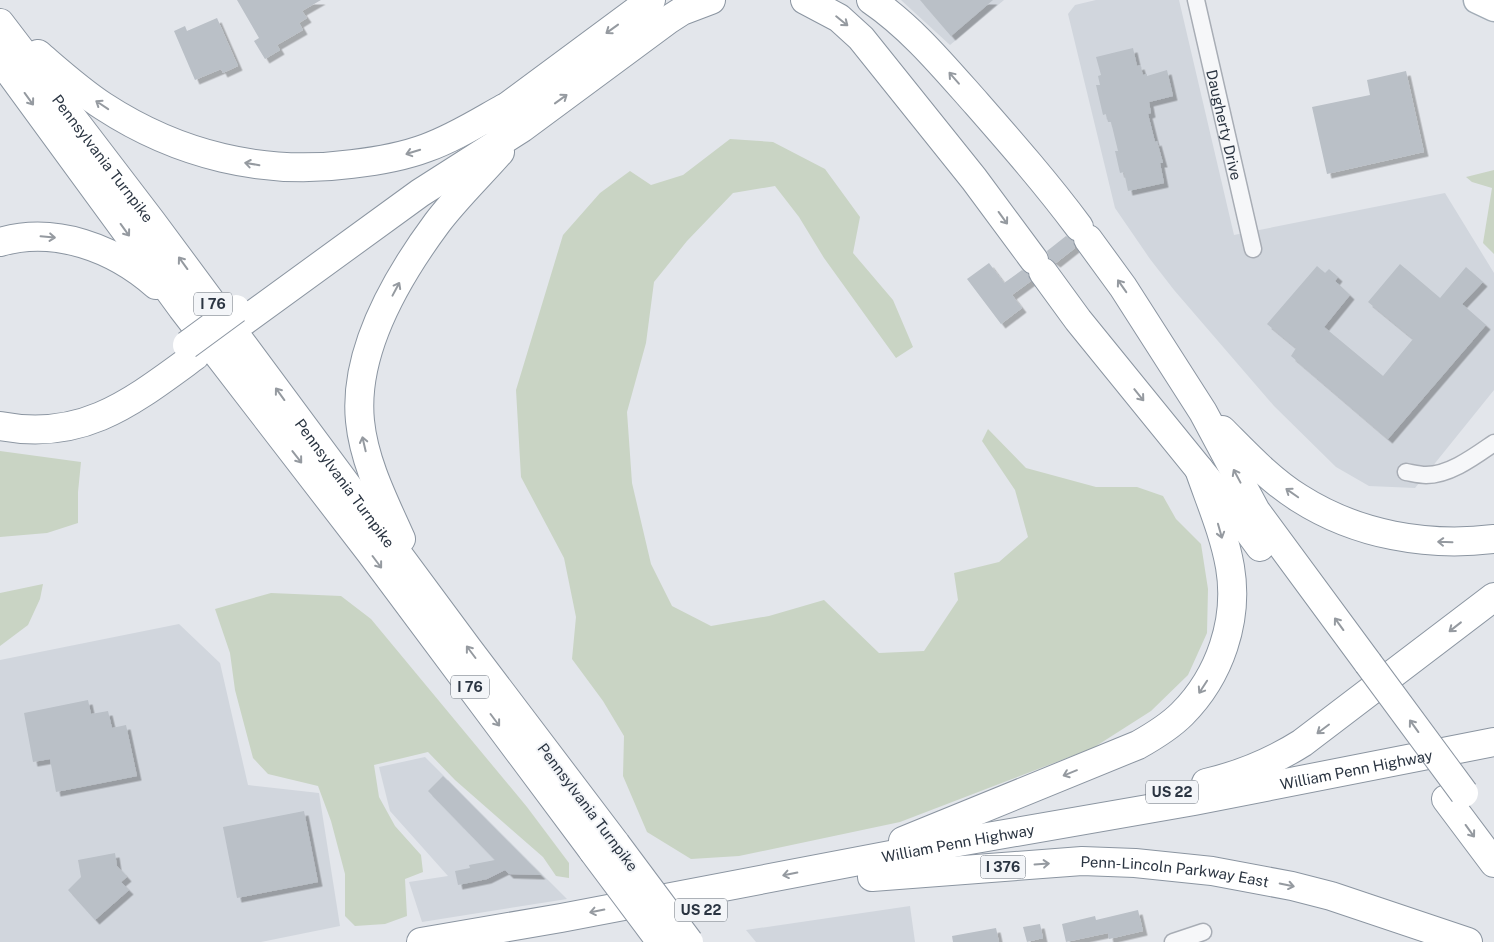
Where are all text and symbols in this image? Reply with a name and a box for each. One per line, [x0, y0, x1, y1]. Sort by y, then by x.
one-way arrow [835, 16, 848, 27]
one-way arrow [605, 24, 619, 34]
street label: Daugherty Drive [1204, 68, 1245, 182]
one-way arrow [949, 72, 960, 85]
street label: Pennsylvania Turnpike [49, 91, 157, 225]
one-way arrow [24, 92, 34, 106]
one-way arrow [554, 94, 568, 104]
one-way arrow [96, 100, 110, 110]
one-way arrow [406, 148, 421, 157]
one-way arrow [245, 159, 261, 169]
one-way arrow [998, 211, 1008, 225]
one-way arrow [120, 223, 130, 237]
one-way arrow [40, 232, 56, 242]
one-way arrow [178, 256, 188, 270]
one-way arrow [1117, 279, 1127, 293]
one-way arrow [392, 282, 401, 297]
road number: I 76 [194, 292, 232, 316]
one-way arrow [274, 388, 285, 401]
one-way arrow [1133, 388, 1144, 401]
street label: Pennsylvania Turnpike [292, 415, 398, 550]
one-way arrow [359, 436, 368, 452]
one-way arrow [292, 450, 302, 464]
one-way arrow [1232, 469, 1242, 484]
one-way arrow [1286, 488, 1300, 498]
one-way arrow [1216, 523, 1226, 539]
one-way arrow [1438, 537, 1454, 546]
one-way arrow [372, 555, 383, 568]
one-way arrow [1334, 617, 1344, 631]
one-way arrow [1448, 622, 1462, 632]
one-way arrow [465, 646, 476, 659]
road number: I 76 [451, 676, 489, 699]
one-way arrow [1198, 679, 1208, 693]
one-way arrow [490, 713, 501, 726]
one-way arrow [1409, 719, 1419, 733]
one-way arrow [1317, 723, 1330, 734]
street label: Pennsylvania Turnpike [534, 740, 642, 874]
street label: William Penn Highway [1278, 746, 1434, 792]
one-way arrow [1063, 769, 1078, 778]
road number: US 22 [1146, 780, 1198, 804]
street label: William Penn Highway [880, 820, 1036, 865]
one-way arrow [1465, 824, 1475, 838]
street label: Penn-Lincoln Parkway East [1080, 852, 1270, 890]
road number: I 376 [980, 856, 1026, 879]
one-way arrow [1034, 859, 1050, 869]
one-way arrow [783, 870, 799, 880]
one-way arrow [1278, 881, 1294, 890]
road number: US 22 [675, 898, 727, 922]
one-way arrow [589, 907, 605, 917]

